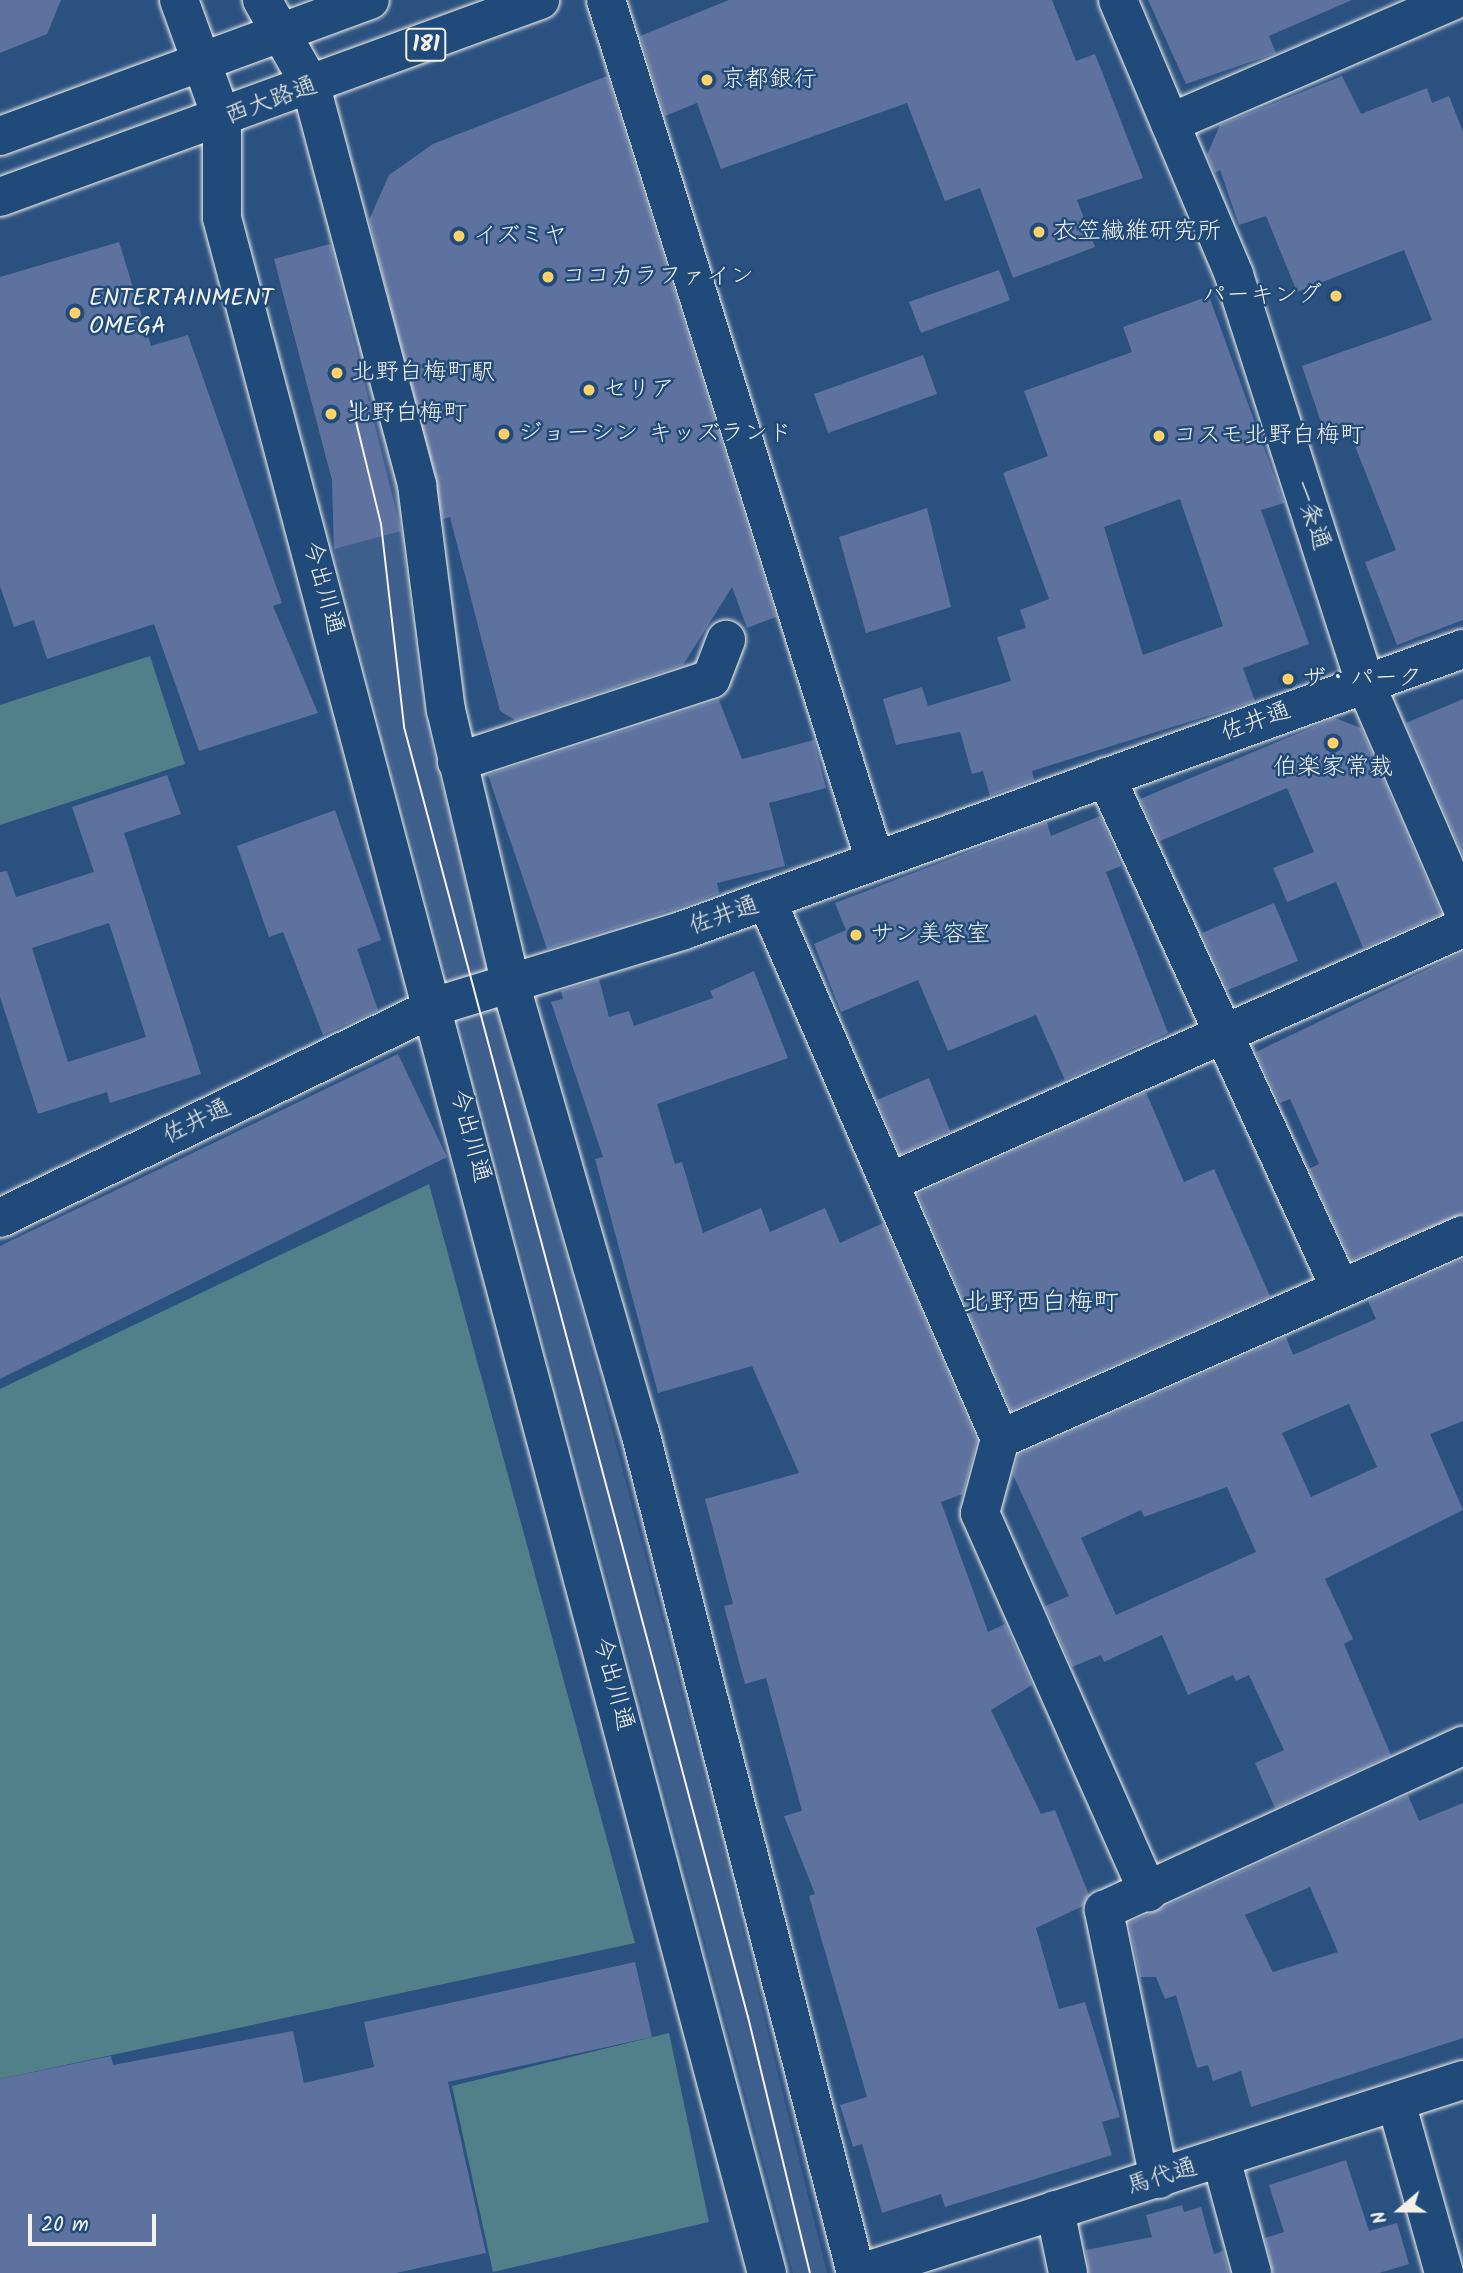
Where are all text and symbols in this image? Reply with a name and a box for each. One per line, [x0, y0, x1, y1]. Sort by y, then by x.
road number: 181 [405, 26, 447, 64]
place label: 京都銀行 [721, 66, 817, 94]
street label: 西大路通 [221, 71, 321, 131]
marker: 京都銀行 [699, 72, 715, 88]
place label: 衣笠繊維研究所 [1053, 218, 1221, 246]
place label: イズミヤ [473, 222, 569, 250]
marker: 衣笠繊維研究所 [1031, 224, 1047, 240]
marker: イズミヤ [451, 228, 467, 244]
place label: ココカラファイン [562, 263, 754, 291]
marker: ココカラファイン [540, 269, 556, 285]
place label: パーキング [1202, 282, 1322, 310]
place label: ENTERTAINMENT OMEGA [89, 285, 273, 341]
marker: パーキング [1328, 288, 1344, 304]
marker: ENTERTAINMENT OMEGA [67, 305, 83, 321]
place label: 北野白梅町駅 [351, 359, 495, 387]
marker: 北野白梅町駅 [329, 365, 345, 381]
place label: セリア [603, 376, 675, 404]
marker: セリア [581, 382, 597, 398]
place label: 北野白梅町 [347, 400, 467, 428]
marker: 北野白梅町 [321, 404, 341, 424]
place label: ジョーシン キッズランド [518, 420, 792, 448]
place label: コスモ北野白梅町 [1173, 422, 1365, 450]
marker: ジョーシン キッズランド [496, 426, 512, 442]
marker: コスモ北野白梅町 [1151, 428, 1167, 444]
street label: 一条通 [1286, 476, 1336, 554]
street label: 今出川通 [297, 538, 349, 638]
place label: ザ・パーク [1302, 665, 1422, 693]
marker: ザ・パーク [1280, 671, 1296, 687]
street label: 佐井通 [1217, 696, 1295, 748]
marker: 伯楽家常裁 [1325, 735, 1341, 751]
place label: 伯楽家常裁 [1273, 754, 1393, 782]
street label: 佐井通 [685, 891, 763, 941]
place label: サン美容室 [870, 921, 990, 949]
marker: サン美容室 [848, 927, 864, 943]
street label: 今出川通 [444, 1086, 496, 1186]
street label: 佐井通 [158, 1093, 236, 1151]
district label: 北野西白梅町 [963, 1288, 1119, 1320]
street label: 今出川通 [587, 1634, 639, 1734]
street label: 馬代通 [1123, 2153, 1201, 2201]
north arrow [1365, 2175, 1435, 2245]
scale bar [32, 2200, 159, 2244]
text: N [1364, 2206, 1396, 2228]
text: 20 m [41, 2209, 89, 2242]

